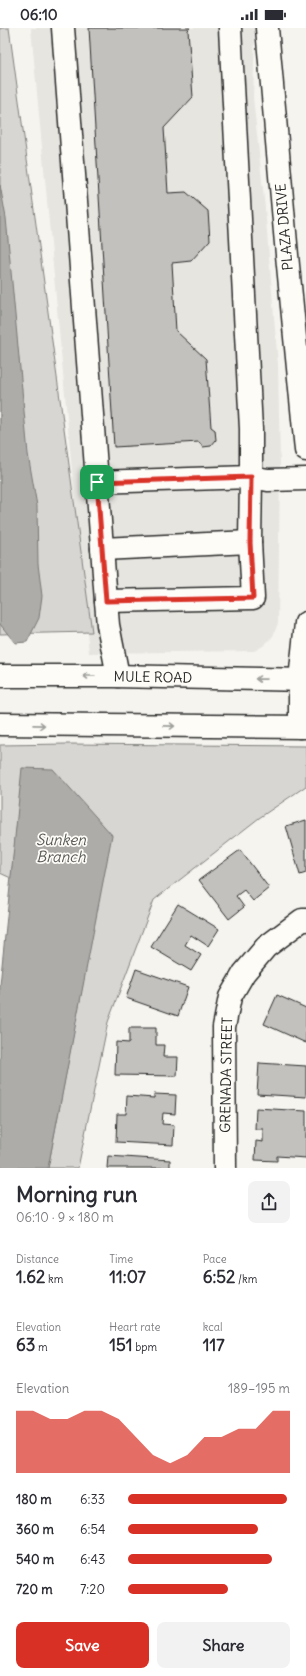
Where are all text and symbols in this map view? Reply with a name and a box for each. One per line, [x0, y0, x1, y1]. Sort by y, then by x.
text: 06:10 [20, 5, 58, 24]
street label: PLAZA DRIVE [271, 183, 297, 271]
pin [80, 465, 114, 499]
icon: arrive [86, 471, 108, 493]
street label: MULE ROAD [113, 667, 193, 687]
one-way arrow [83, 672, 96, 680]
one-way arrow [255, 675, 268, 683]
one-way arrow [32, 721, 45, 728]
one-way arrow [162, 722, 175, 730]
water label: Sunken Branch [36, 830, 86, 866]
street label: GRENADA STREET [216, 1017, 236, 1133]
text: Morning run [16, 1180, 138, 1208]
button: share [248, 1181, 290, 1223]
text: 06:10 · 9 × 180 m [16, 1209, 114, 1226]
text: Distance [16, 1252, 59, 1266]
text: Time [109, 1252, 133, 1266]
text: Pace [203, 1252, 227, 1266]
text: 1.62 [16, 1266, 45, 1288]
text: 11:07 [109, 1266, 146, 1288]
text: 6:52 [203, 1266, 235, 1288]
text: km [45, 1272, 63, 1286]
text: /km [235, 1272, 257, 1286]
text: Elevation [16, 1320, 61, 1334]
text: Heart rate [109, 1320, 160, 1334]
text: kcal [203, 1320, 222, 1334]
text: 63 [16, 1334, 35, 1356]
text: 151 [109, 1334, 133, 1356]
text: 117 [203, 1334, 224, 1356]
text: m [35, 1340, 48, 1354]
text: bpm [133, 1340, 157, 1354]
text: Elevation [16, 1380, 69, 1397]
text: 189–195 m [228, 1380, 290, 1397]
text: 180 m [16, 1491, 52, 1508]
text: 6:33 [80, 1491, 105, 1508]
text: 360 m [16, 1521, 54, 1538]
text: 6:54 [80, 1521, 105, 1538]
text: 540 m [16, 1551, 54, 1568]
text: 6:43 [80, 1551, 105, 1568]
text: 720 m [16, 1581, 53, 1598]
text: 7:20 [80, 1581, 105, 1598]
button: Save [16, 1622, 149, 1668]
button: Share [157, 1622, 290, 1668]

